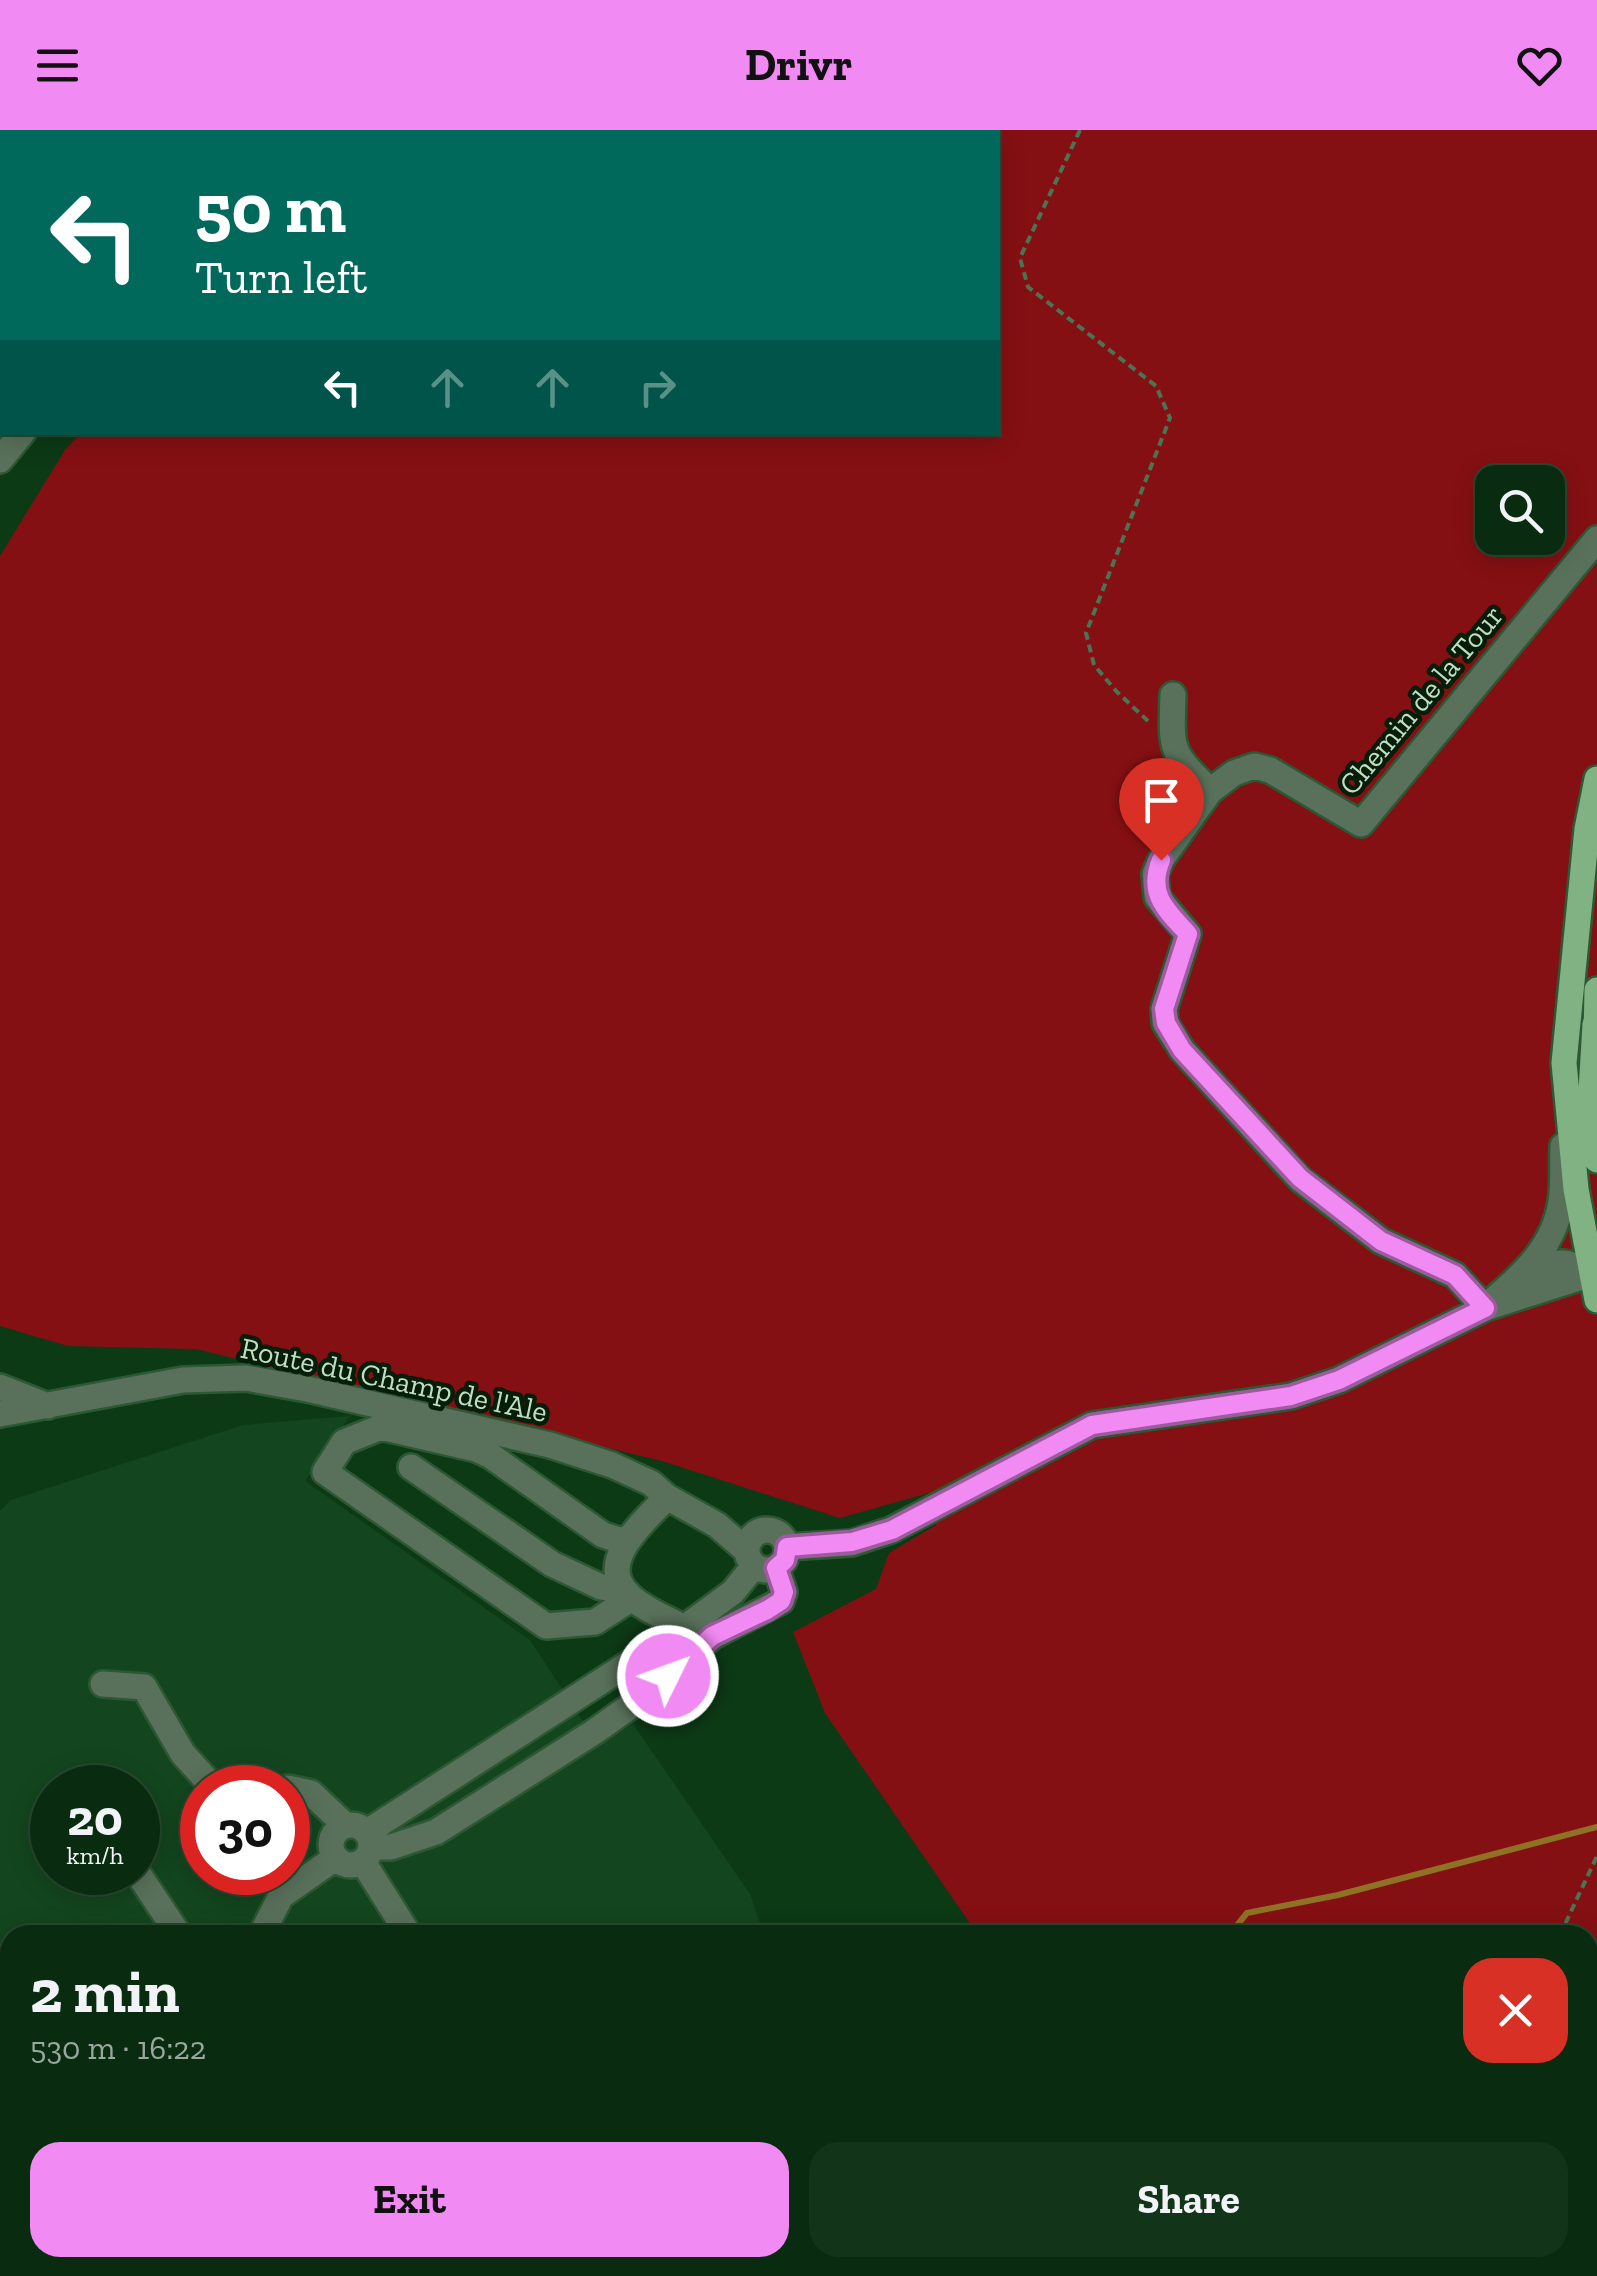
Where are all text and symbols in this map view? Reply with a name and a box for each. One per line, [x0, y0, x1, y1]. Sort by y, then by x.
icon: menu [30, 38, 85, 93]
text: Drivr [745, 38, 852, 92]
icon: heart [1512, 38, 1567, 93]
text: 50 m [195, 166, 346, 250]
icon: left [30, 170, 160, 300]
text: Turn left [195, 251, 367, 305]
icon: left [315, 360, 370, 415]
icon: ahead [420, 360, 475, 415]
icon: ahead [525, 360, 580, 415]
icon: right [630, 360, 685, 415]
map controls [1475, 465, 1565, 555]
button: search [1475, 465, 1565, 555]
street label: Chemin de la Tour [1331, 598, 1511, 802]
pin [1119, 758, 1204, 861]
icon: arrive [1134, 773, 1189, 828]
street label: Route du Champ de l'Ale [237, 1330, 551, 1430]
position arrow [616, 1624, 720, 1728]
speed limit sign: 30 [180, 1765, 310, 1895]
text: 20 [67, 1788, 123, 1848]
text: km/h [66, 1840, 124, 1870]
text: 2 min [30, 1955, 180, 2027]
button: close [1463, 1958, 1568, 2063]
text: 530 m · 16:22 [30, 2029, 206, 2067]
button: Exit [30, 2142, 789, 2257]
button: Share [809, 2142, 1568, 2257]

